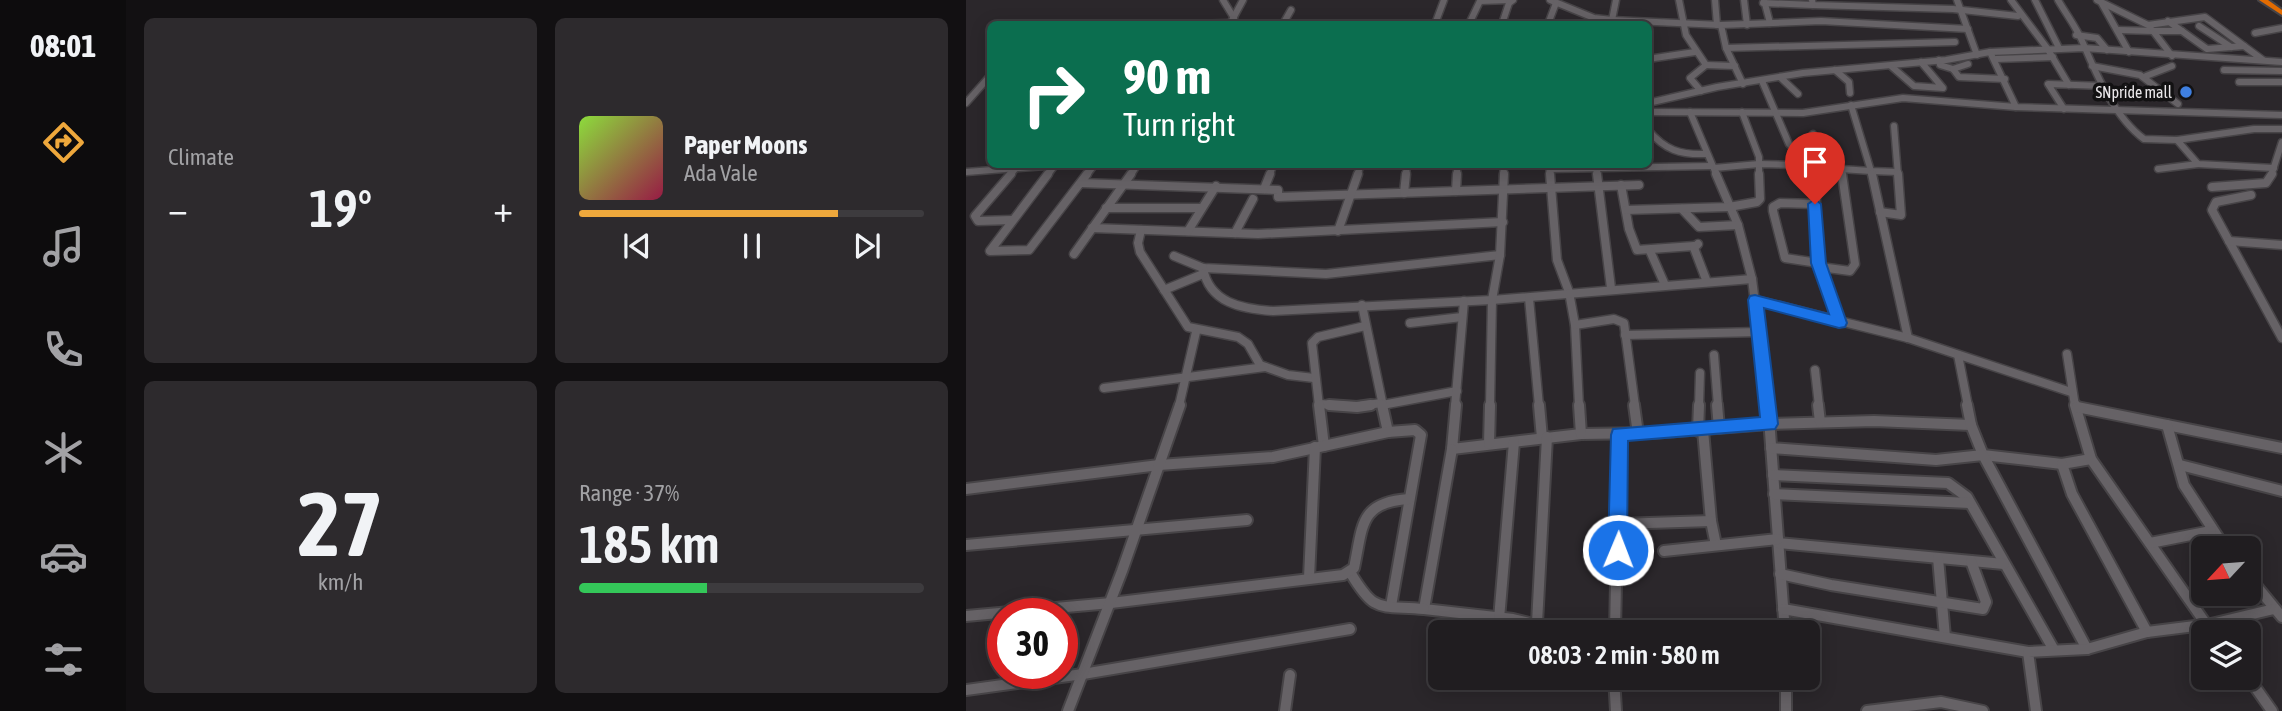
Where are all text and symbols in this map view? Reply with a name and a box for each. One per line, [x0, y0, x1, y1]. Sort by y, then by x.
text: 08:01 [30, 27, 96, 64]
text: 90 m [1123, 48, 1211, 104]
icon: right [1008, 49, 1099, 140]
place label: SNpride mall [2095, 83, 2173, 102]
marker: SNpride mall [2178, 84, 2194, 100]
text: Turn right [1123, 106, 1236, 143]
icon: directions [39, 118, 88, 167]
text: Paper Moons [684, 130, 807, 160]
pin [1785, 132, 1845, 204]
icon: arrive [1796, 143, 1834, 181]
text: Climate [168, 144, 234, 170]
text: Ada Vale [684, 160, 758, 186]
text: 19° [309, 178, 372, 238]
text: − [168, 187, 188, 230]
text: + [493, 187, 513, 230]
icon: music [39, 222, 88, 271]
icon: previous [618, 227, 656, 265]
icon: pause [733, 227, 771, 265]
icon: next [848, 227, 886, 265]
icon: phone [39, 325, 88, 374]
icon: climate [39, 428, 88, 477]
text: 27 [298, 471, 383, 575]
text: Range · 37% [579, 480, 679, 506]
position arrow [1581, 513, 1655, 587]
text: 185 km [579, 514, 720, 574]
icon: car [39, 532, 88, 581]
north arrow [2191, 536, 2261, 606]
map controls [2191, 536, 2261, 690]
text: km/h [318, 569, 363, 595]
speed limit sign: 30 [987, 598, 1078, 689]
button: layers [2191, 620, 2261, 690]
icon: filters [39, 635, 88, 684]
text: 08:03 · 2 min · 580 m [1528, 640, 1720, 670]

